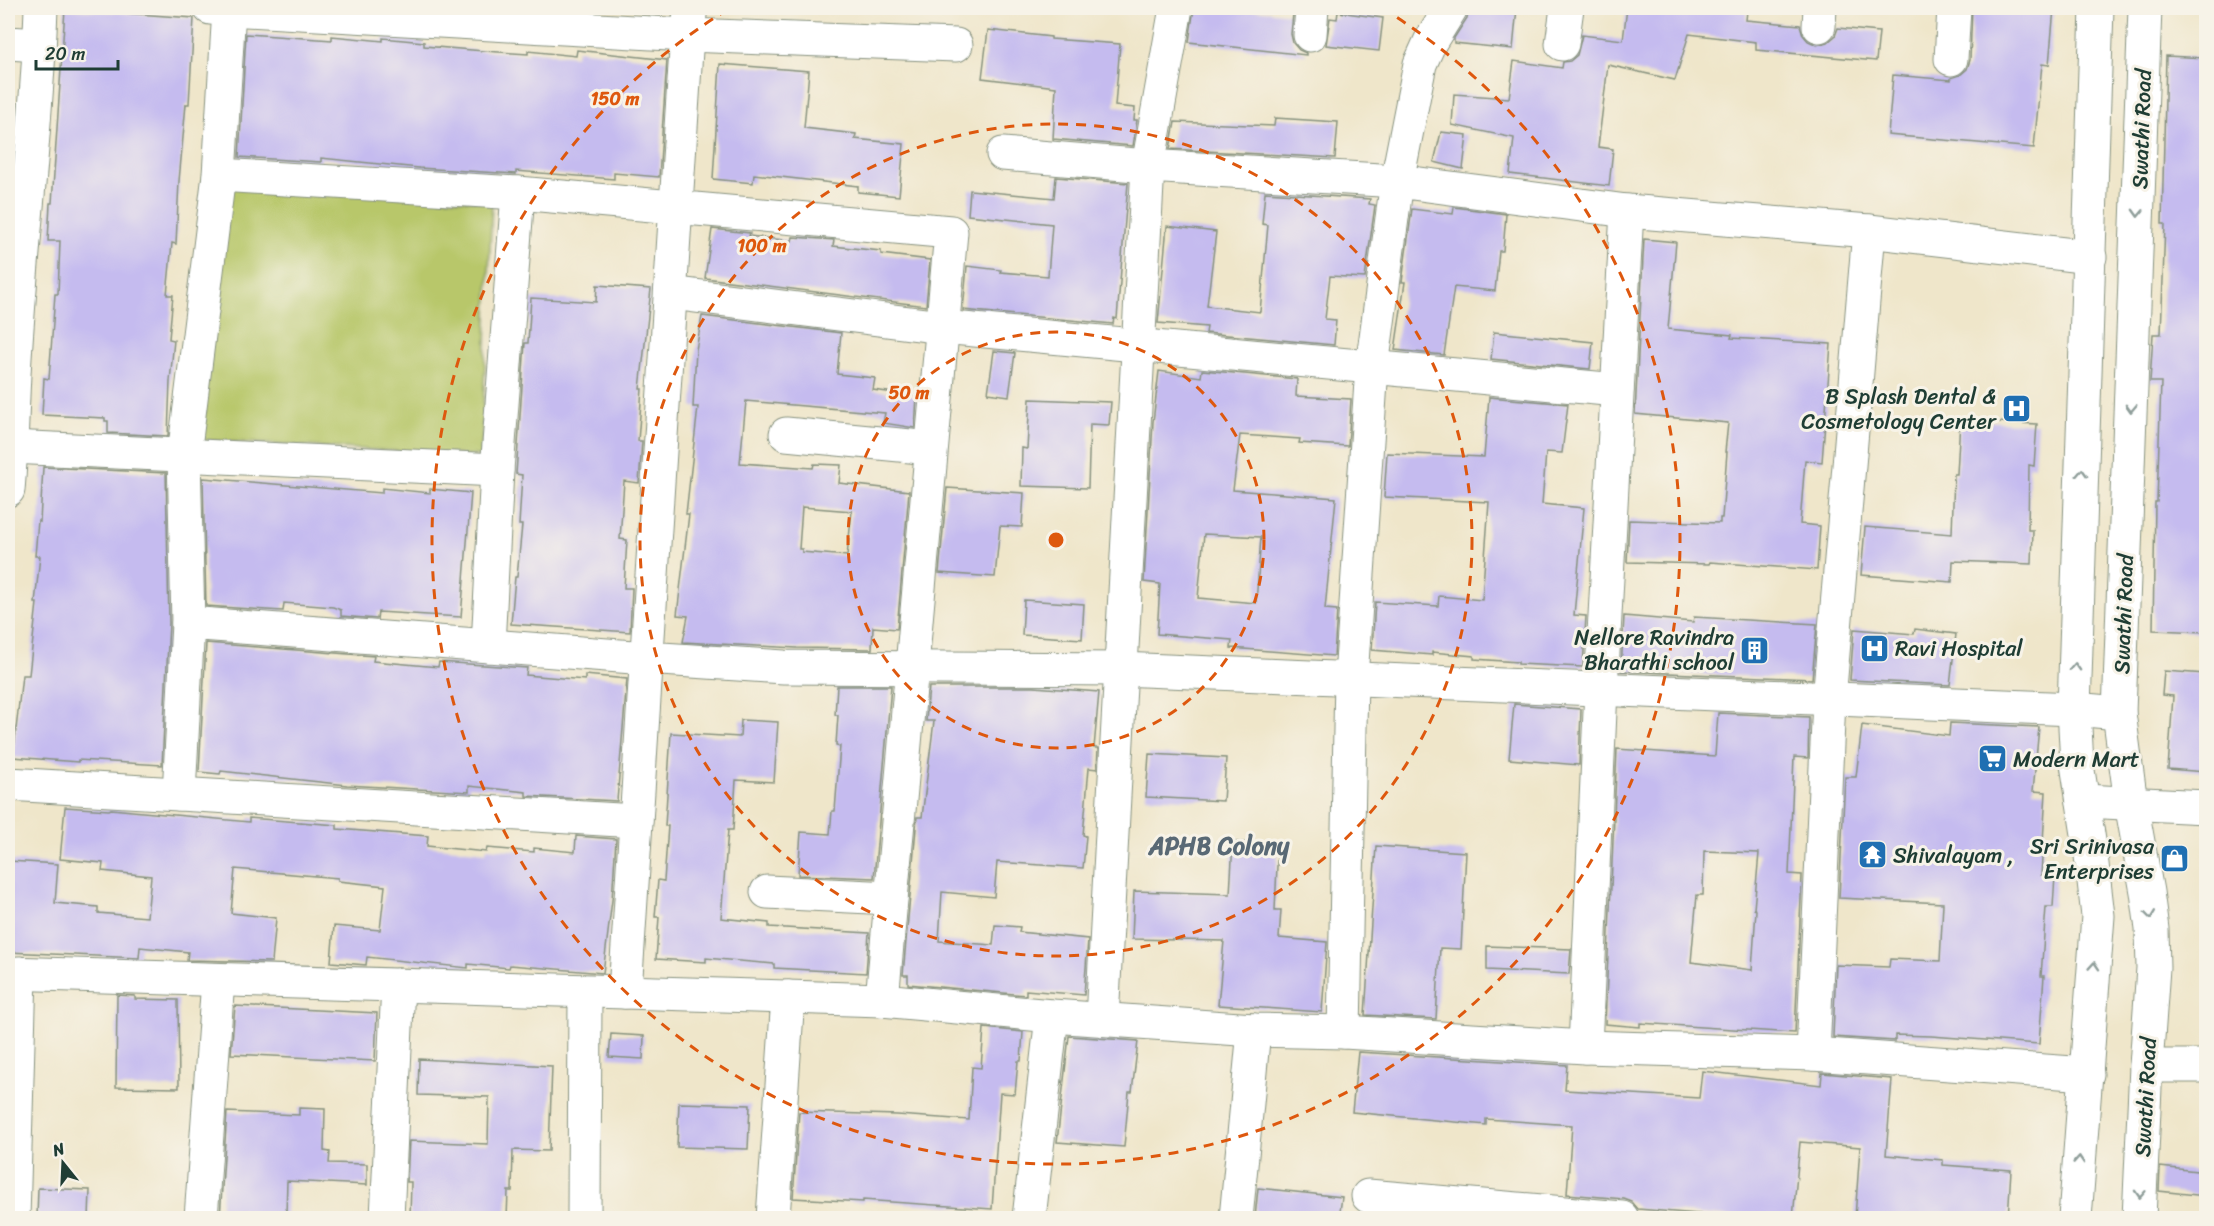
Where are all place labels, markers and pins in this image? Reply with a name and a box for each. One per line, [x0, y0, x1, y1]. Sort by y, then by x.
place label: B Splash Dental & Cosmetology Center [1801, 377, 1997, 441]
hospital icon: B Splash Dental & Cosmetology Center [2001, 393, 2033, 425]
centre of rings [1046, 530, 1066, 550]
place label: Nellore Ravindra Bharathi school [1574, 618, 1735, 682]
place label: Ravi Hospital [1895, 629, 2023, 668]
hospital icon: Ravi Hospital [1858, 632, 1890, 664]
building icon: Nellore Ravindra Bharathi school [1739, 634, 1771, 666]
place label: Modern Mart [2013, 740, 2140, 779]
supermarket icon: Modern Mart [1976, 743, 2008, 775]
place label: Sri Srinivasa Enterprises [2030, 827, 2155, 891]
place label: Shivalayam , [1893, 836, 2014, 875]
temple icon: Shivalayam , [1856, 839, 1888, 871]
shop icon: Sri Srinivasa Enterprises [2159, 843, 2191, 875]

